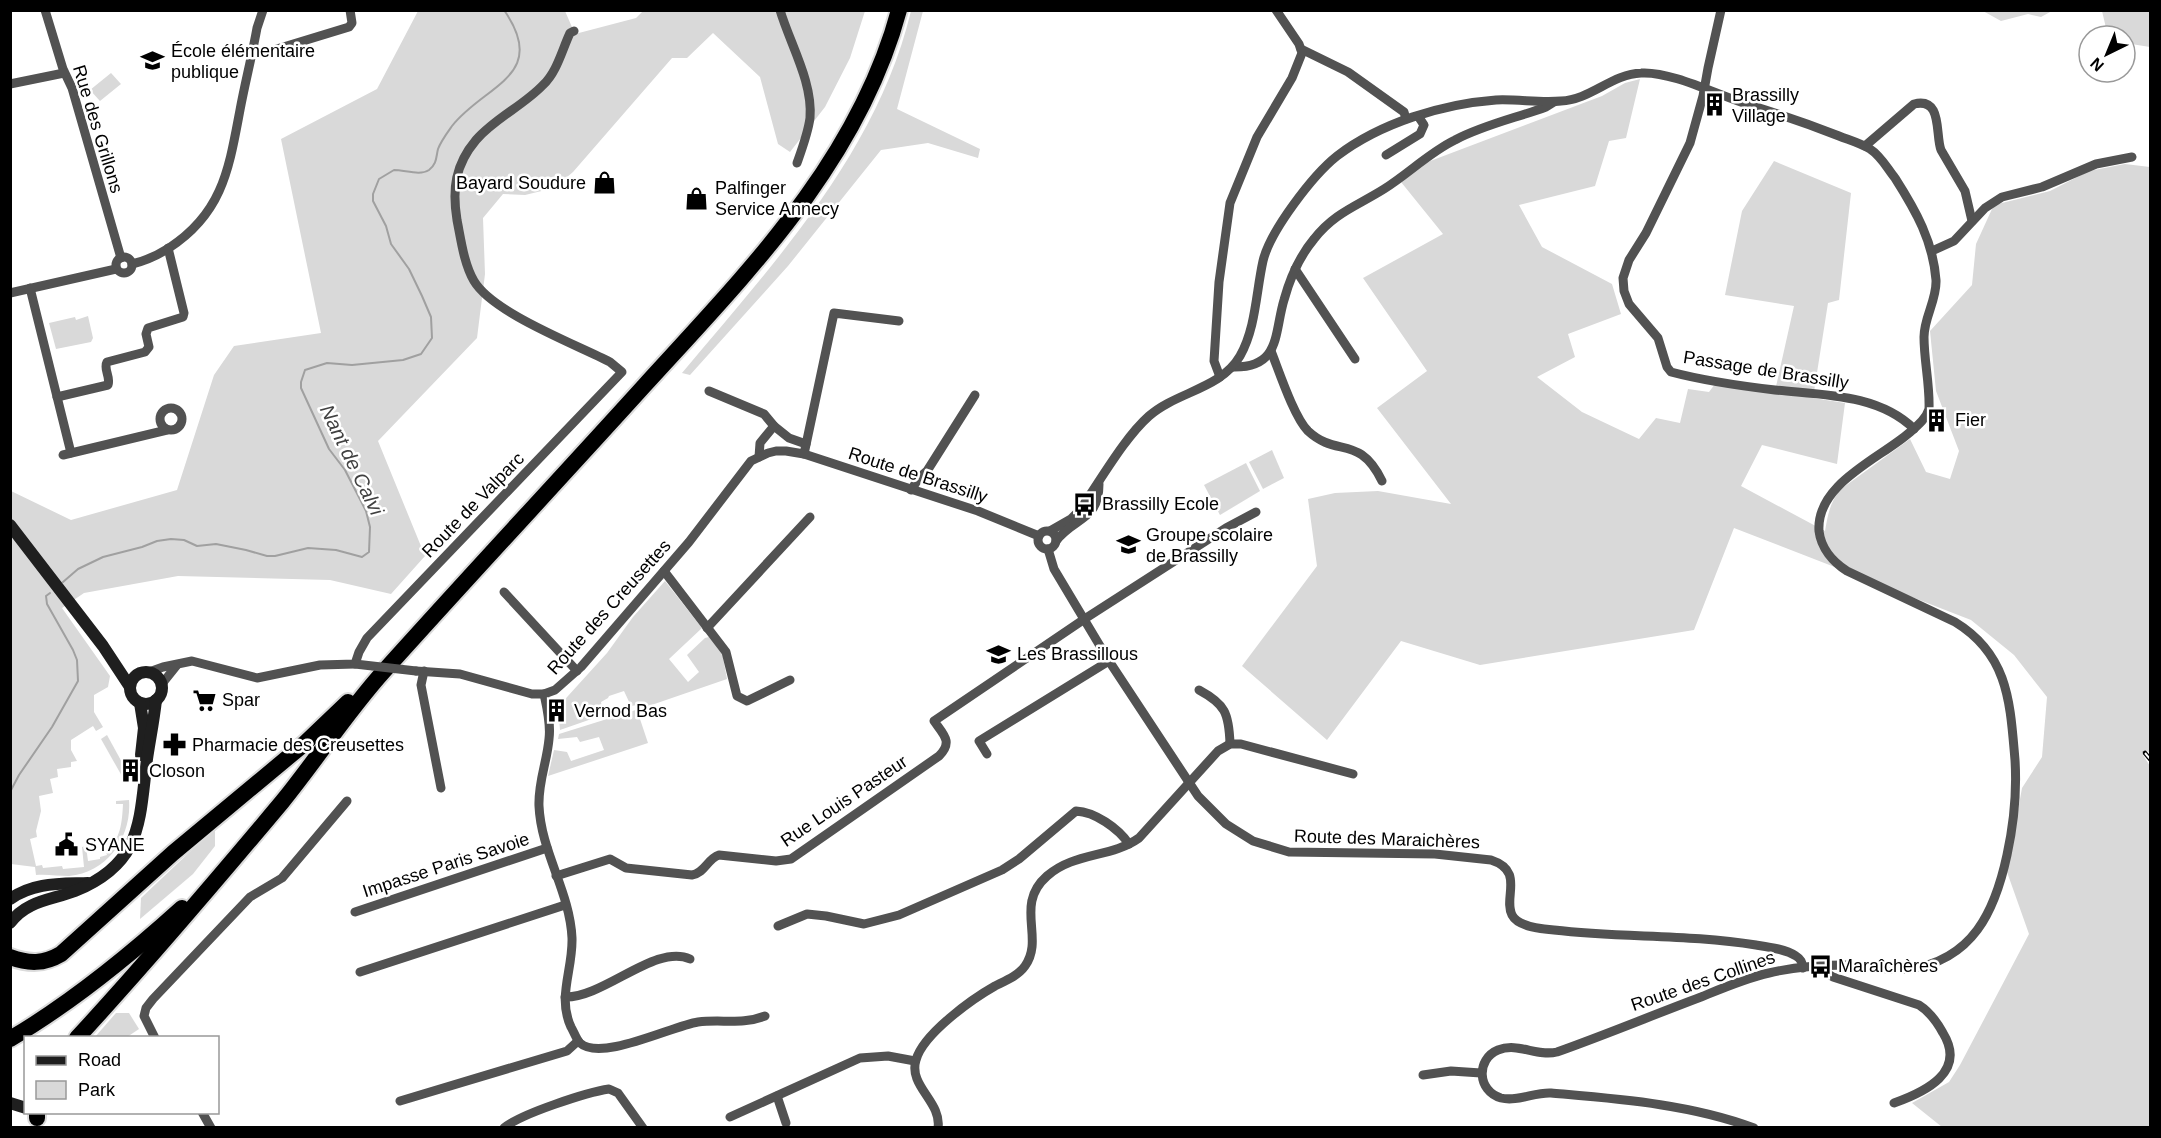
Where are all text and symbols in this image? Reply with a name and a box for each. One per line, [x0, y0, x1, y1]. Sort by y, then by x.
north arrow [2077, 24, 2137, 84]
place label: École élémentaire publique [171, 41, 315, 82]
school or university icon: École élémentaire publique [140, 48, 166, 74]
text: N [2087, 54, 2107, 75]
street label: Rue des Grillons [69, 62, 127, 196]
place label: Brassilly Village [1732, 85, 1799, 126]
building icon: Brassilly Village [1701, 92, 1727, 118]
shop icon: Bayard Soudure [591, 170, 617, 196]
place label: Bayard Soudure [456, 173, 586, 193]
place label: Palfinger Service Annecy [715, 178, 839, 219]
shop icon: Palfinger Service Annecy [684, 185, 710, 211]
street label: Passage de Brassilly [1682, 347, 1850, 393]
water label: Nant de Calvi [316, 401, 388, 519]
building icon: Fier [1924, 407, 1950, 433]
place label: Fier [1955, 410, 1986, 430]
street label: Route de Brassilly [846, 443, 990, 507]
street label: Route de Valparc [418, 449, 528, 561]
bus stop icon: Brassilly Ecole [1071, 491, 1097, 517]
place label: Brassilly Ecole [1102, 494, 1219, 514]
place label: Groupe scolaire de Brassilly [1146, 525, 1273, 566]
school or university icon: Groupe scolaire de Brassilly [1115, 532, 1141, 558]
street label: Route des Creusettes [543, 536, 675, 678]
school or university icon: Les Brassillous [986, 641, 1012, 667]
place label: Les Brassillous [1017, 644, 1138, 664]
supermarket icon: Spar [191, 687, 217, 713]
place label: Spar [222, 690, 260, 710]
building icon: Vernod Bas [543, 698, 569, 724]
place label: Vernod Bas [574, 701, 667, 721]
pharmacy icon: Pharmacie des Creusettes [161, 732, 187, 758]
place label: Pharmacie des Creusettes [192, 735, 404, 755]
street label: Rue Louis Pasteur [777, 751, 911, 851]
building icon: Closon [118, 758, 144, 784]
place label: Closon [149, 761, 205, 781]
street label: Route des Maraichères [1294, 826, 1480, 852]
street label: Impasse Paris Savoie [360, 829, 532, 901]
public building icon: SYANE [54, 832, 80, 858]
place label: SYANE [85, 835, 145, 855]
street label: Route des Collines [1628, 947, 1778, 1015]
bus stop icon: Maraîchères [1807, 953, 1833, 979]
place label: Maraîchères [1838, 956, 1938, 976]
legend [24, 1036, 219, 1114]
text: Road [78, 1050, 121, 1070]
text: Park [78, 1080, 116, 1100]

